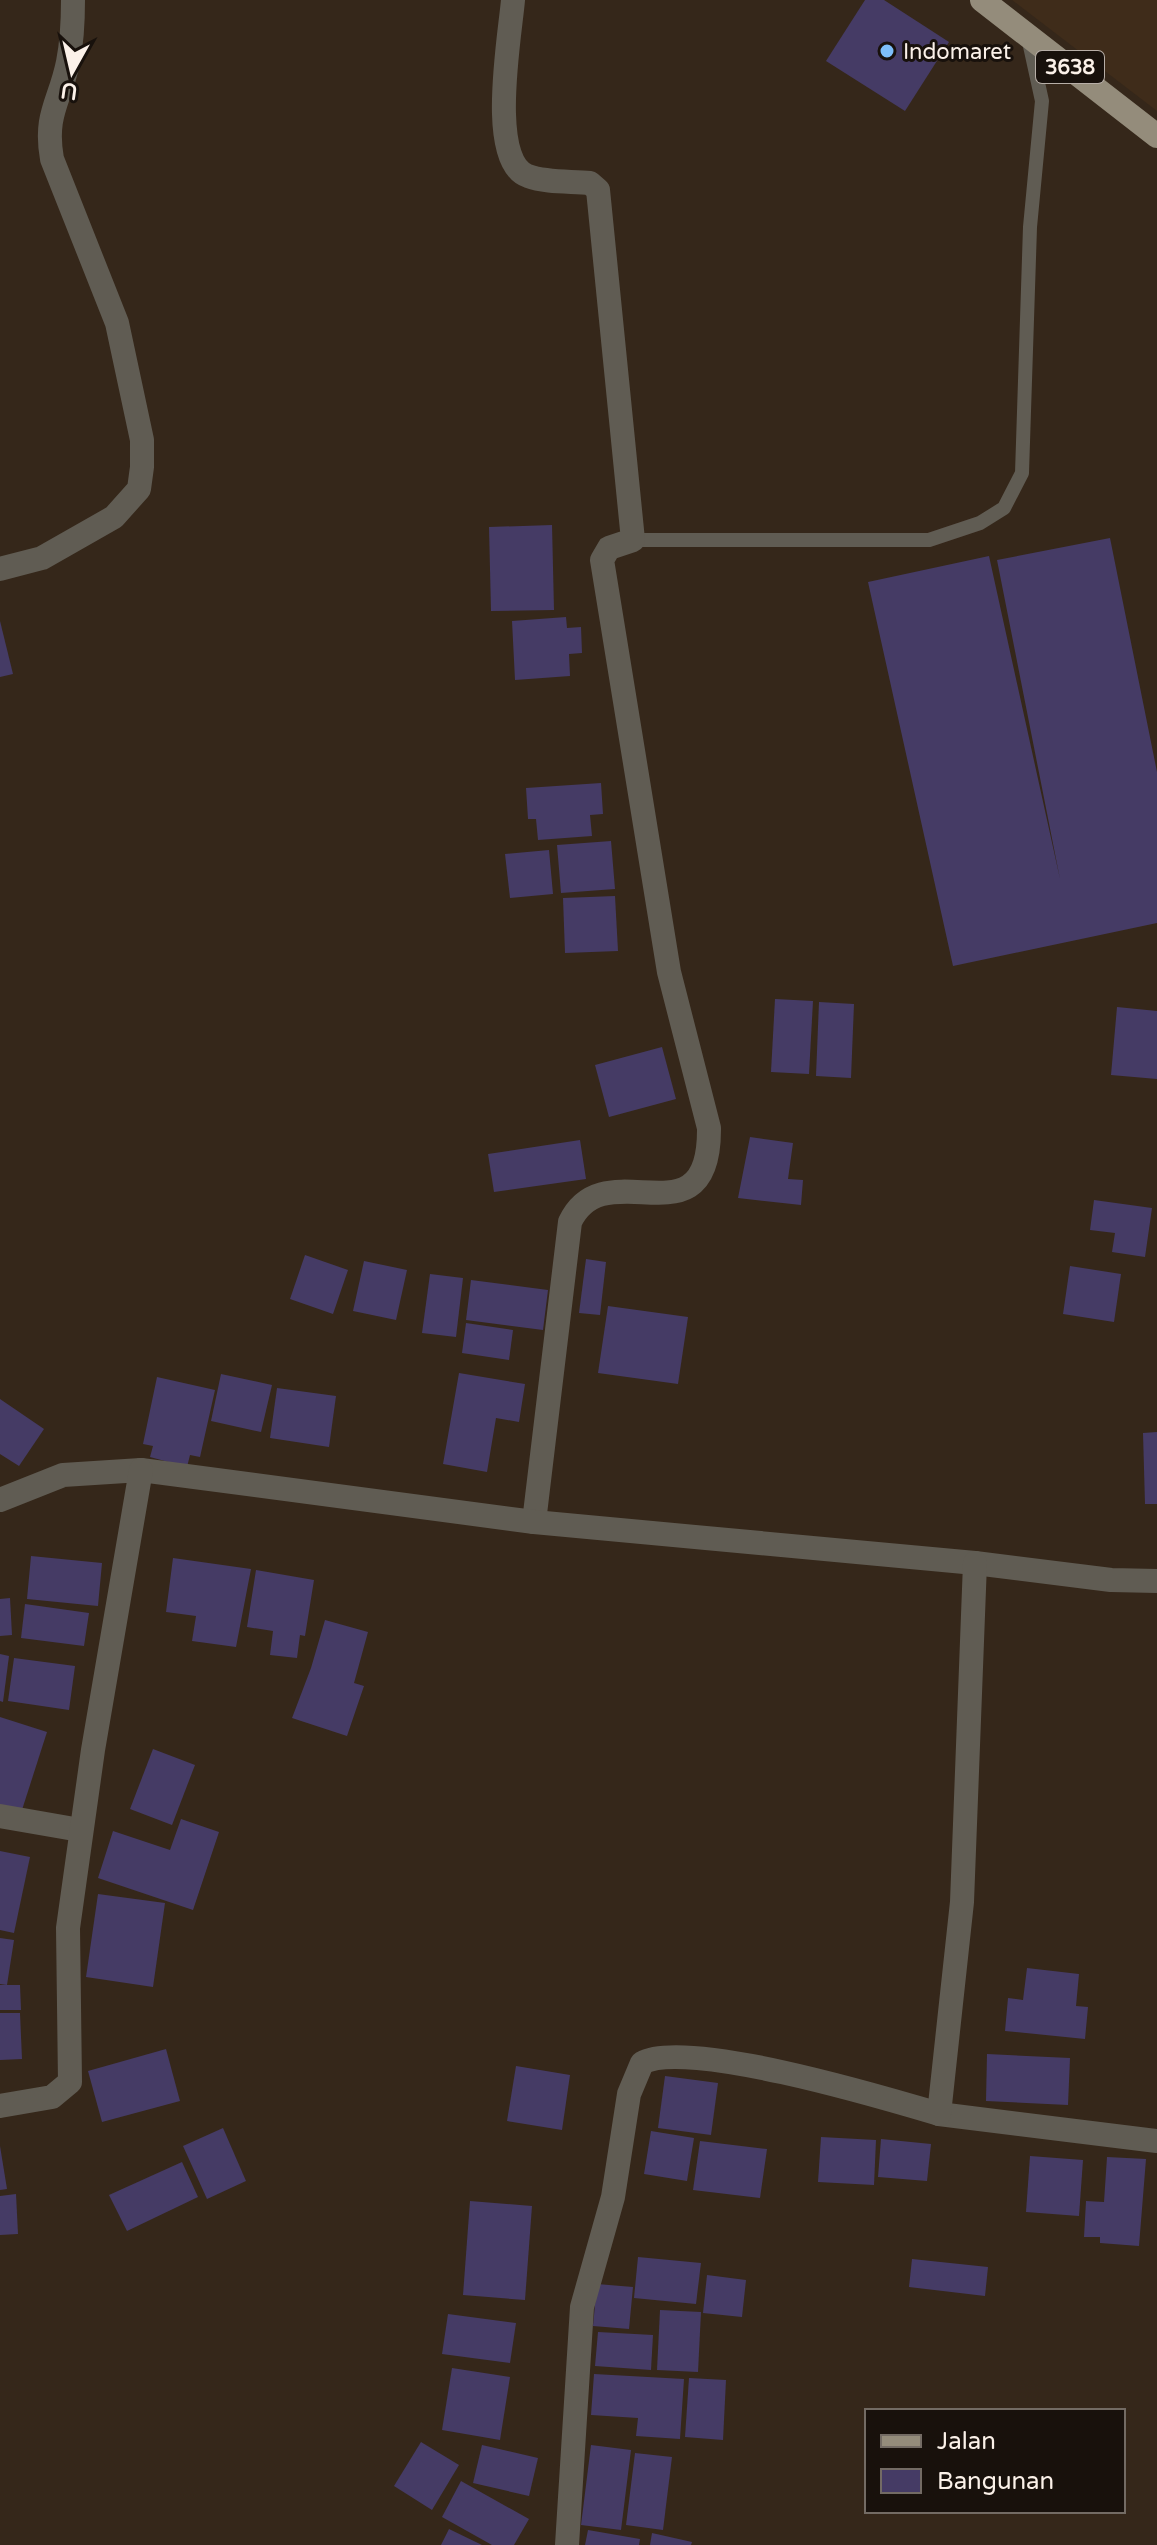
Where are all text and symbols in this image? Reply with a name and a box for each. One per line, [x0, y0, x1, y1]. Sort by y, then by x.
north arrow [32, 32, 112, 112]
place label: Indomaret [903, 39, 1011, 65]
marker: Indomaret [878, 42, 896, 60]
road number: 3638 [1036, 51, 1104, 83]
text: U [59, 77, 79, 105]
legend [865, 2409, 1125, 2513]
text: Jalan [937, 2427, 996, 2456]
text: Bangunan [937, 2467, 1054, 2496]

